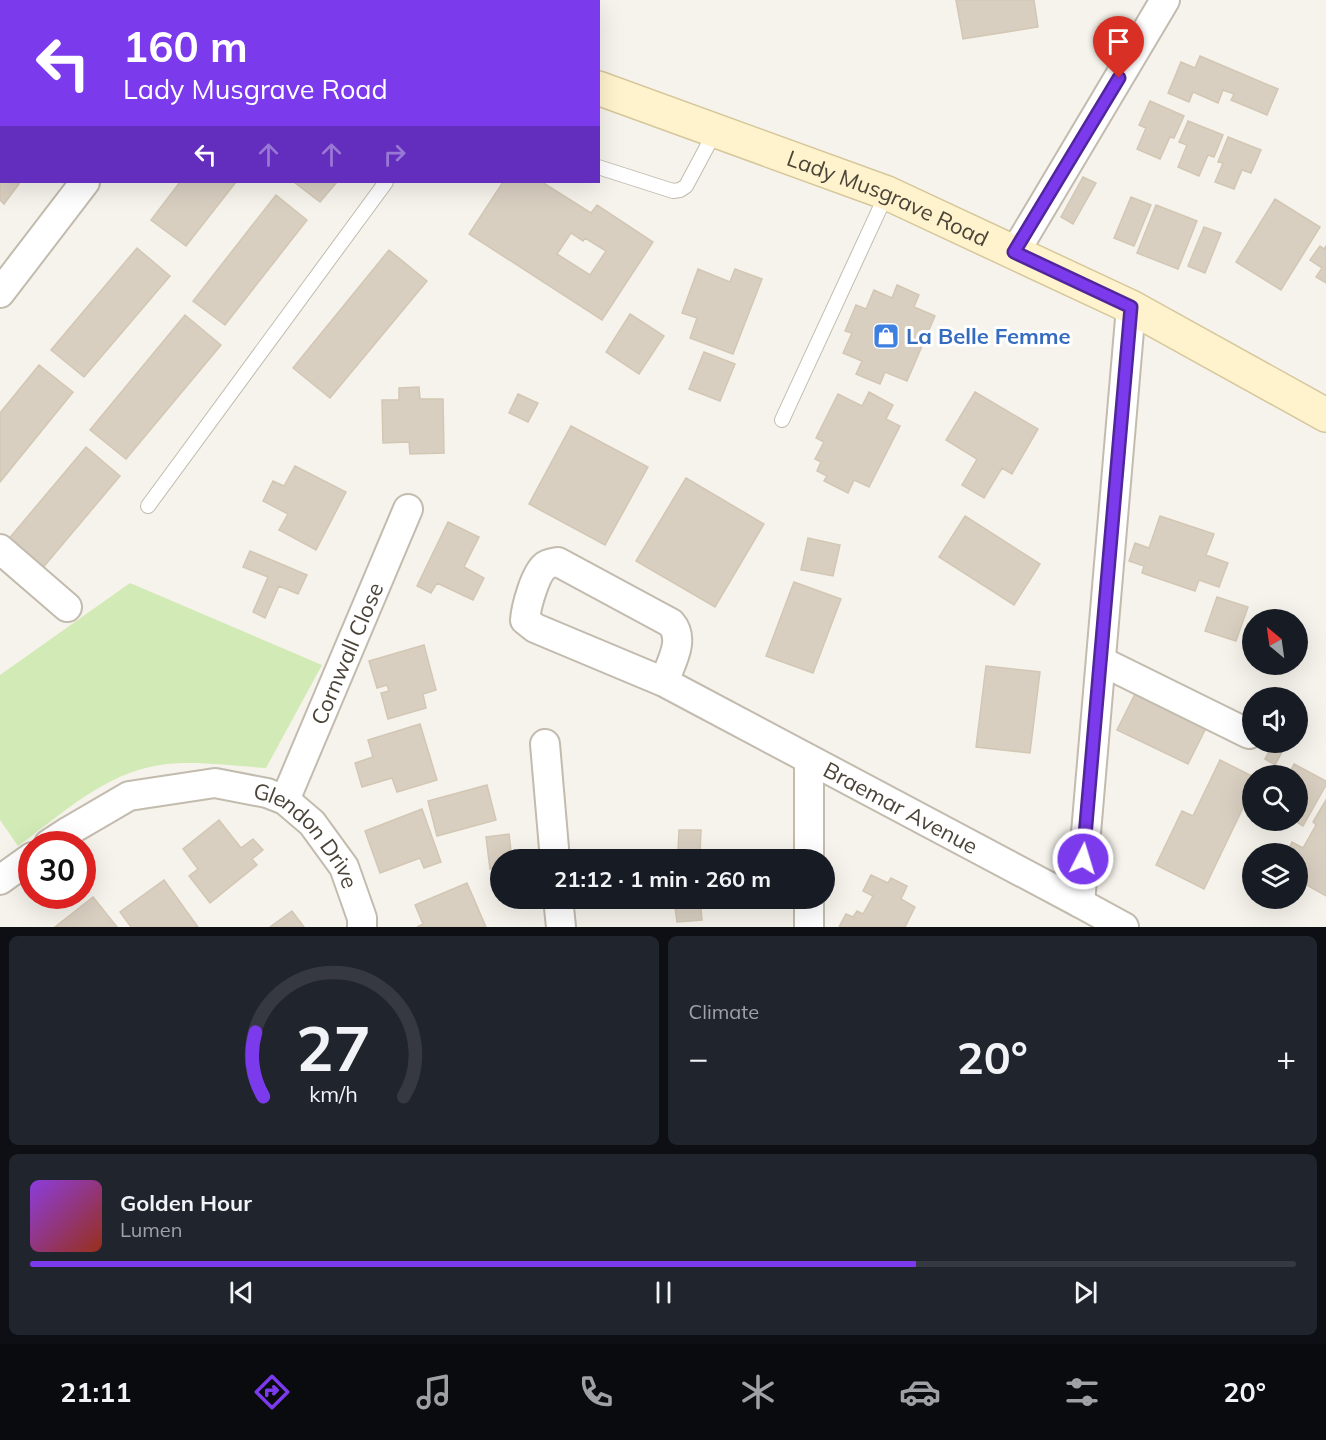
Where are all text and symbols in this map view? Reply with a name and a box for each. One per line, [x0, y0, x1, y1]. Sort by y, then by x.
pin [1093, 16, 1144, 78]
text: 160 m [123, 20, 248, 73]
icon: left [24, 24, 102, 102]
icon: arrive [1102, 25, 1135, 58]
text: Lady Musgrave Road [123, 72, 388, 106]
icon: left [189, 138, 222, 171]
icon: ahead [252, 138, 285, 171]
icon: ahead [315, 138, 348, 171]
icon: right [378, 138, 411, 171]
street label: Lady Musgrave Road [783, 144, 993, 252]
shop icon: La Belle Femme [871, 321, 901, 351]
place label: La Belle Femme [906, 322, 1071, 350]
street label: Cornwall Close [304, 578, 389, 729]
north arrow [1242, 609, 1308, 675]
map controls [1242, 609, 1308, 909]
button: sound [1242, 687, 1308, 753]
street label: Braemar Avenue [819, 755, 983, 860]
button: search [1242, 765, 1308, 831]
street label: Glendon Drive [251, 777, 364, 892]
position arrow [1051, 827, 1115, 891]
speed limit sign: 30 [18, 831, 96, 909]
button: layers [1242, 843, 1308, 909]
text: 21:12 · 1 min · 260 m [554, 865, 771, 893]
text: Climate [689, 999, 759, 1024]
text: 27 [296, 1008, 371, 1087]
text: 20° [957, 1029, 1028, 1085]
text: − [689, 1037, 708, 1078]
text: + [1276, 1037, 1296, 1078]
text: km/h [309, 1081, 358, 1108]
text: Golden Hour [120, 1189, 252, 1217]
text: Lumen [120, 1217, 182, 1242]
icon: previous [225, 1276, 258, 1309]
icon: pause [647, 1276, 680, 1309]
icon: next [1069, 1276, 1102, 1309]
icon: directions [251, 1371, 293, 1413]
icon: music [413, 1371, 455, 1413]
icon: phone [575, 1371, 617, 1413]
icon: climate [737, 1371, 779, 1413]
icon: car [899, 1371, 941, 1413]
icon: filters [1061, 1371, 1103, 1413]
text: 21:11 [60, 1375, 131, 1409]
text: 20° [1223, 1375, 1266, 1409]

